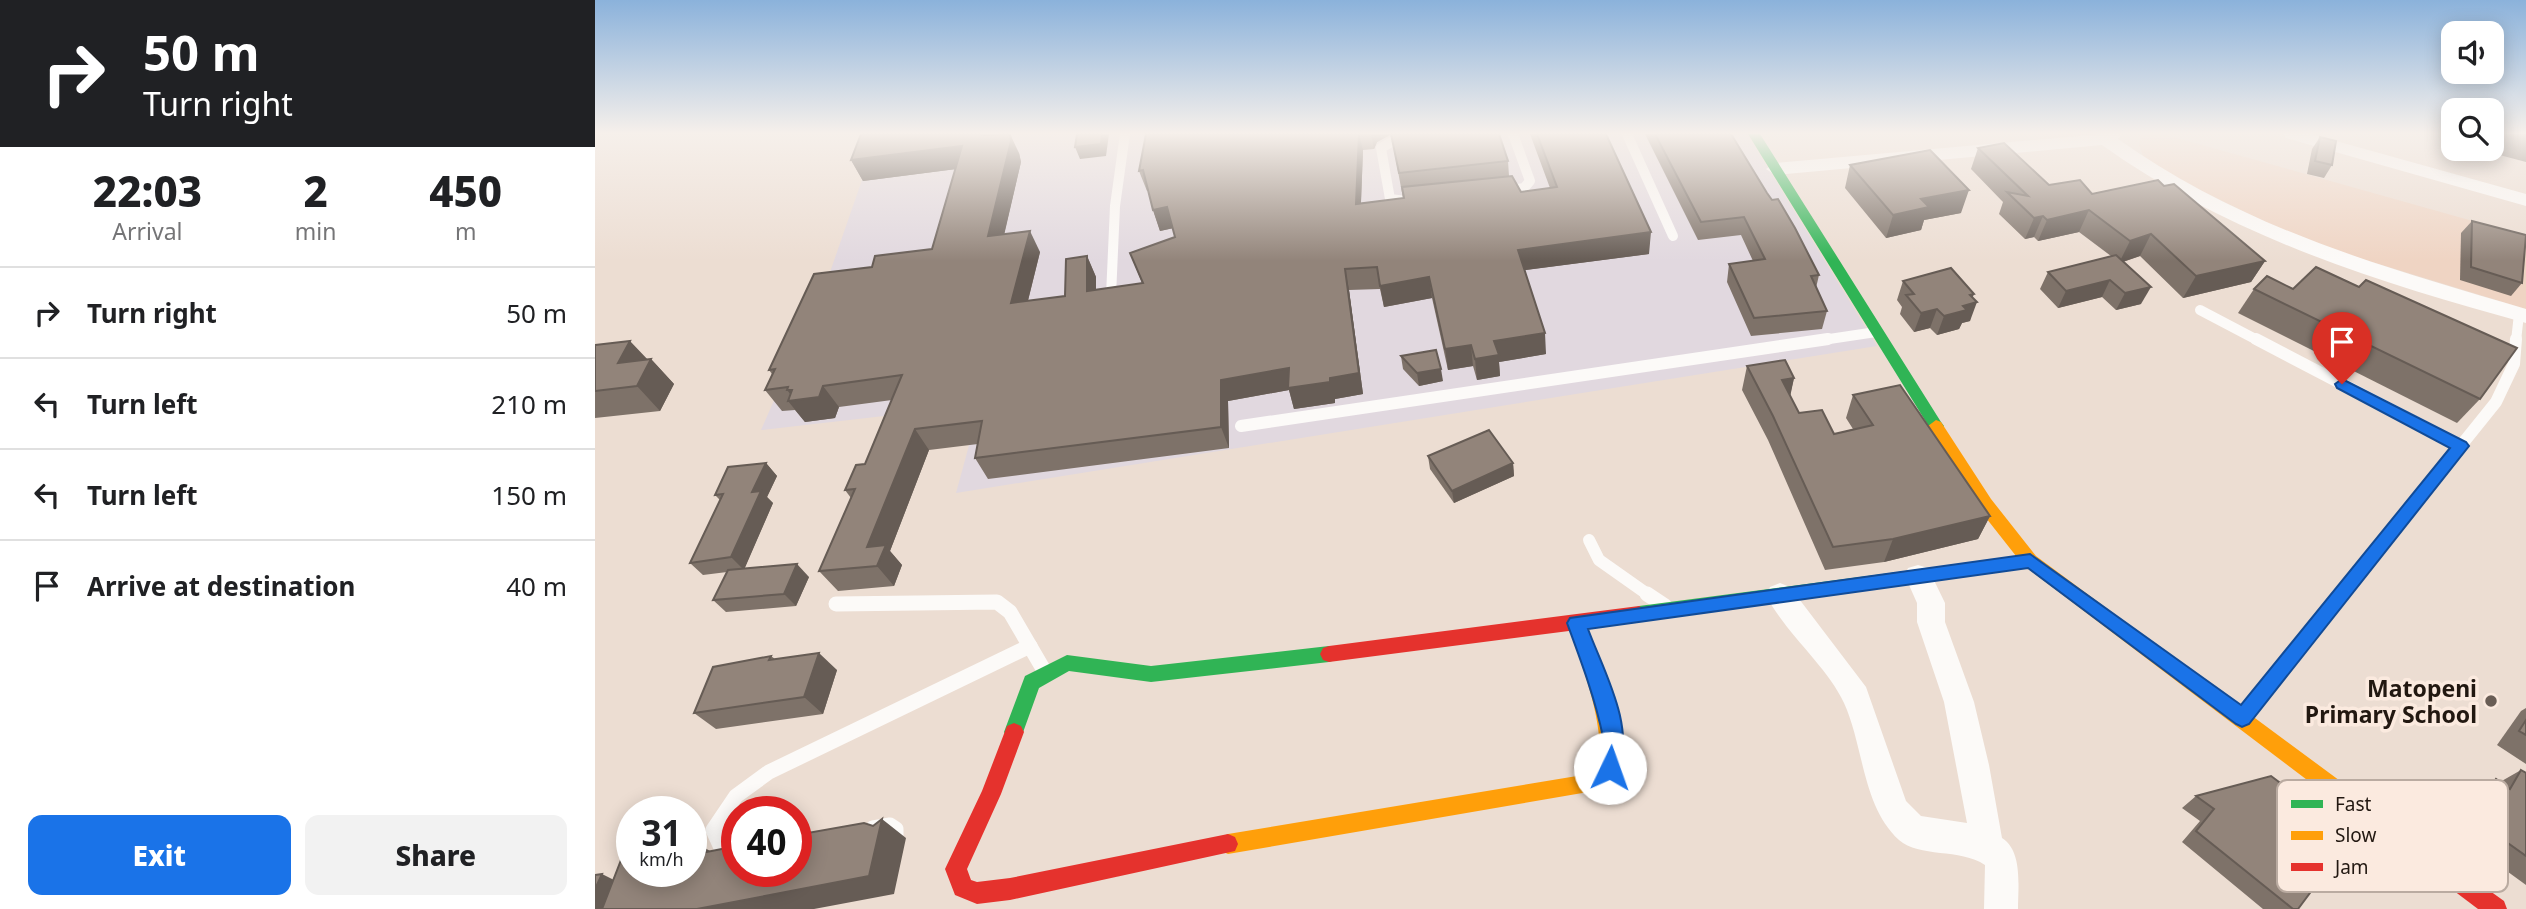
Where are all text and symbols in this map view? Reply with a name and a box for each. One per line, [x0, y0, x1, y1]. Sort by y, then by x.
text: 50 m [143, 19, 260, 85]
map controls [2441, 21, 2504, 161]
button: sound [2441, 21, 2504, 84]
icon: right [28, 28, 119, 119]
text: Turn right [143, 82, 293, 125]
button: search [2441, 98, 2504, 161]
text: 22:03 [93, 162, 202, 219]
text: 2 [303, 162, 328, 219]
text: 450 [429, 162, 502, 219]
text: Arrival [112, 215, 182, 247]
text: min [295, 215, 336, 247]
text: m [455, 215, 476, 247]
icon: right [28, 294, 66, 332]
text: Turn right [87, 295, 217, 331]
text: 50 m [506, 295, 567, 331]
pin [2312, 312, 2372, 384]
icon: arrive [2323, 323, 2361, 361]
icon: left [28, 385, 66, 423]
text: Turn left [87, 386, 198, 422]
text: 210 m [491, 386, 567, 422]
icon: left [28, 476, 66, 514]
text: Turn left [87, 477, 198, 513]
text: 150 m [491, 477, 567, 513]
icon: arrive [28, 567, 66, 605]
text: Arrive at destination [87, 568, 356, 604]
text: 40 m [506, 568, 567, 604]
place label: Matopeni Primary School [2305, 672, 2477, 730]
marker: Matopeni Primary School [2483, 693, 2499, 709]
position arrow [1573, 731, 1647, 805]
legend [2277, 780, 2508, 892]
text: Fast [2335, 791, 2372, 817]
speed limit sign: 40 [721, 796, 812, 887]
text: 31 [641, 809, 682, 856]
button: Exit [28, 815, 291, 895]
button: Share [305, 815, 567, 895]
text: Slow [2335, 822, 2376, 848]
text: km/h [639, 847, 684, 871]
text: Jam [2333, 854, 2369, 880]

